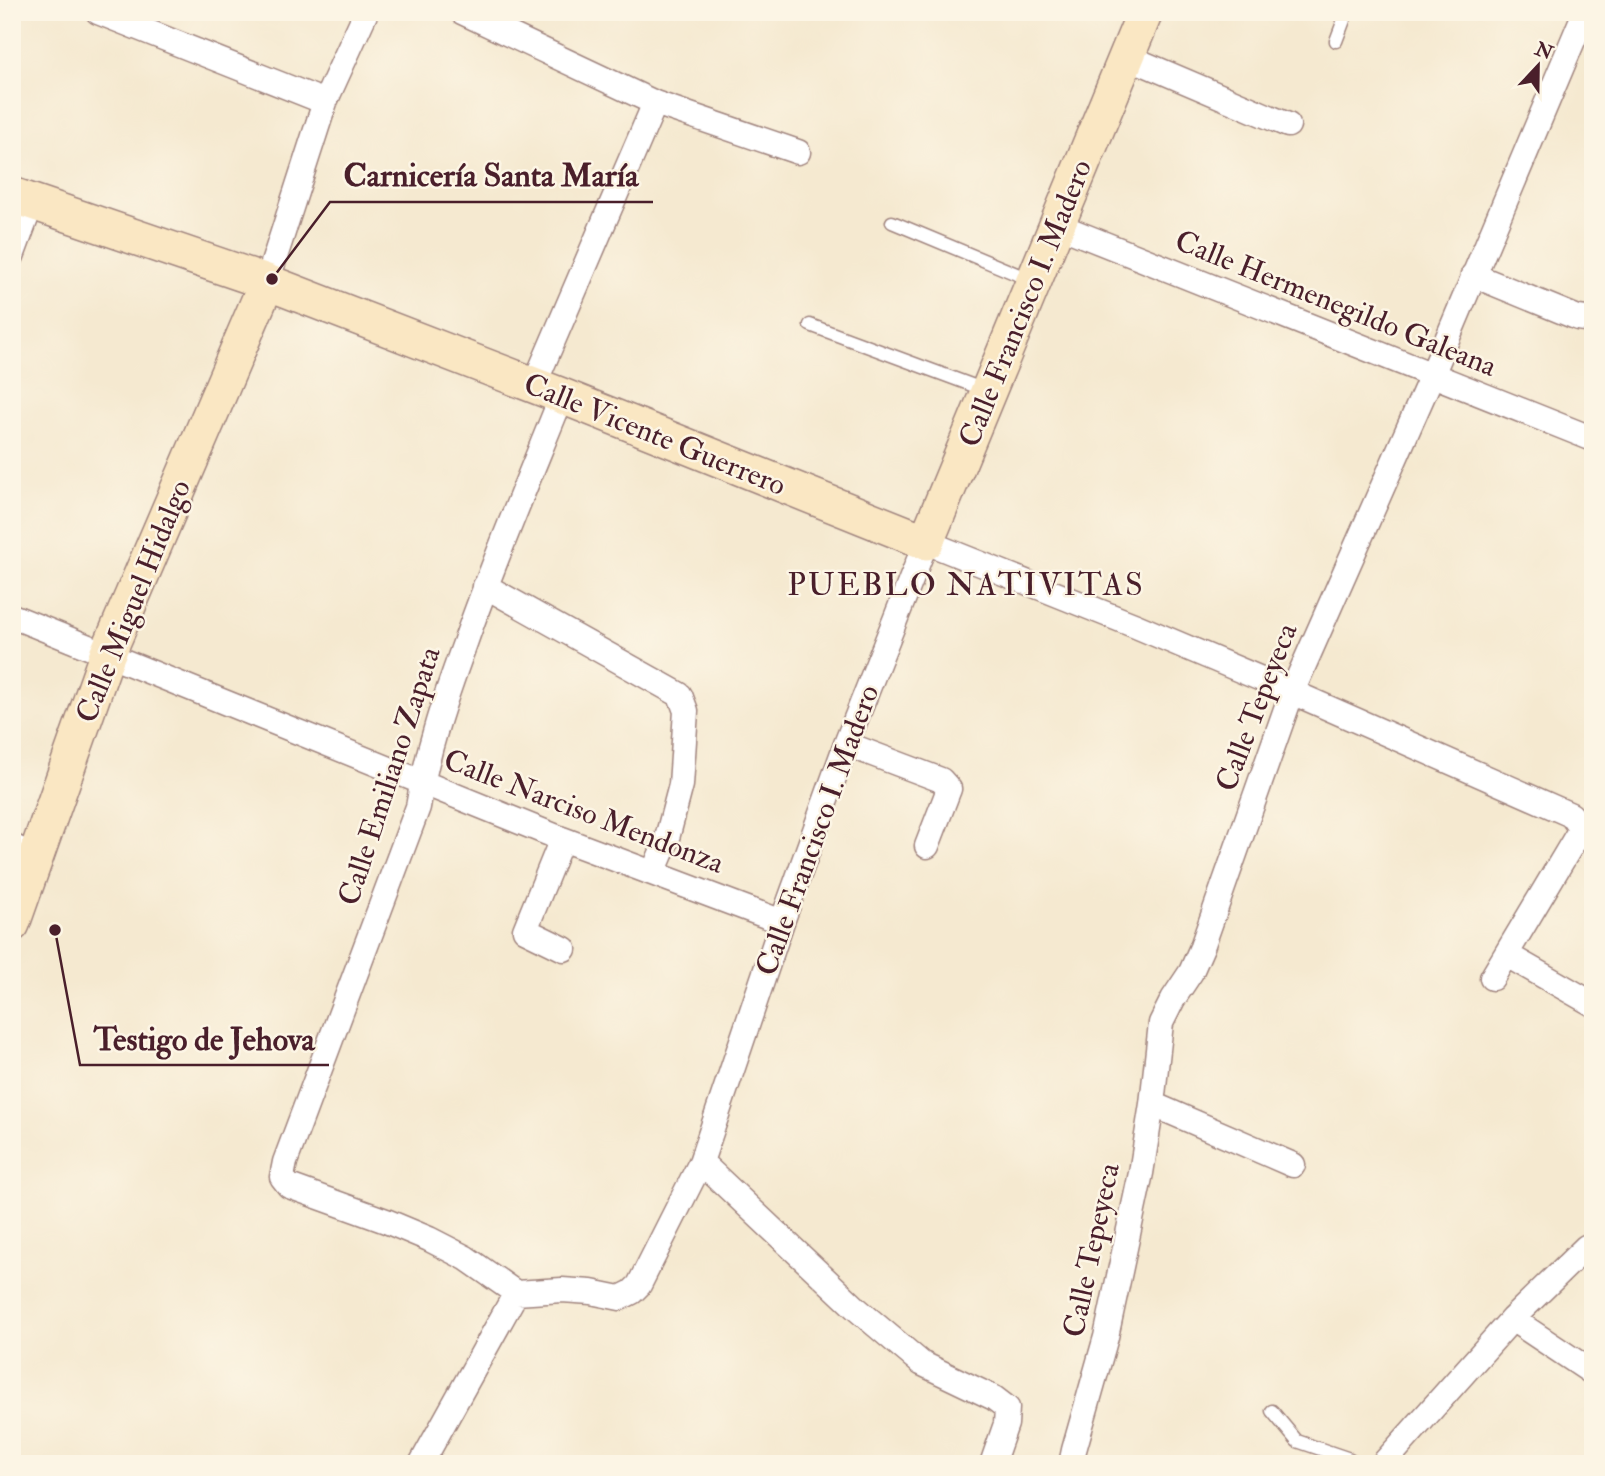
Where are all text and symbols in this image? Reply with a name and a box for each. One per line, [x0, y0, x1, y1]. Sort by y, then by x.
north arrow [1504, 32, 1574, 102]
text: N [1531, 36, 1557, 66]
callout: Carnicería Santa María [330, 149, 653, 202]
street label: Calle Francisco I. Madero [951, 154, 1100, 452]
text: Carnicería Santa María [344, 156, 639, 196]
street label: Calle Hermenegildo Galeana [1170, 222, 1503, 385]
street label: Calle Vicente Guerrero [518, 365, 791, 504]
street label: Calle Miguel Hidalgo [68, 474, 199, 728]
district label: PUEBLO NATIVITAS [787, 565, 1145, 605]
street label: Calle Tepeyeca [1207, 617, 1306, 796]
street label: Calle Emiliano Zapata [330, 642, 449, 910]
street label: Calle Francisco I. Madero [748, 680, 887, 981]
street label: Calle Narciso Mendonza [439, 741, 730, 882]
callout: Testigo de Jehova [80, 1012, 329, 1065]
text: Testigo de Jehova [92, 1020, 315, 1060]
street label: Calle Tepeyeca [1055, 1159, 1128, 1341]

